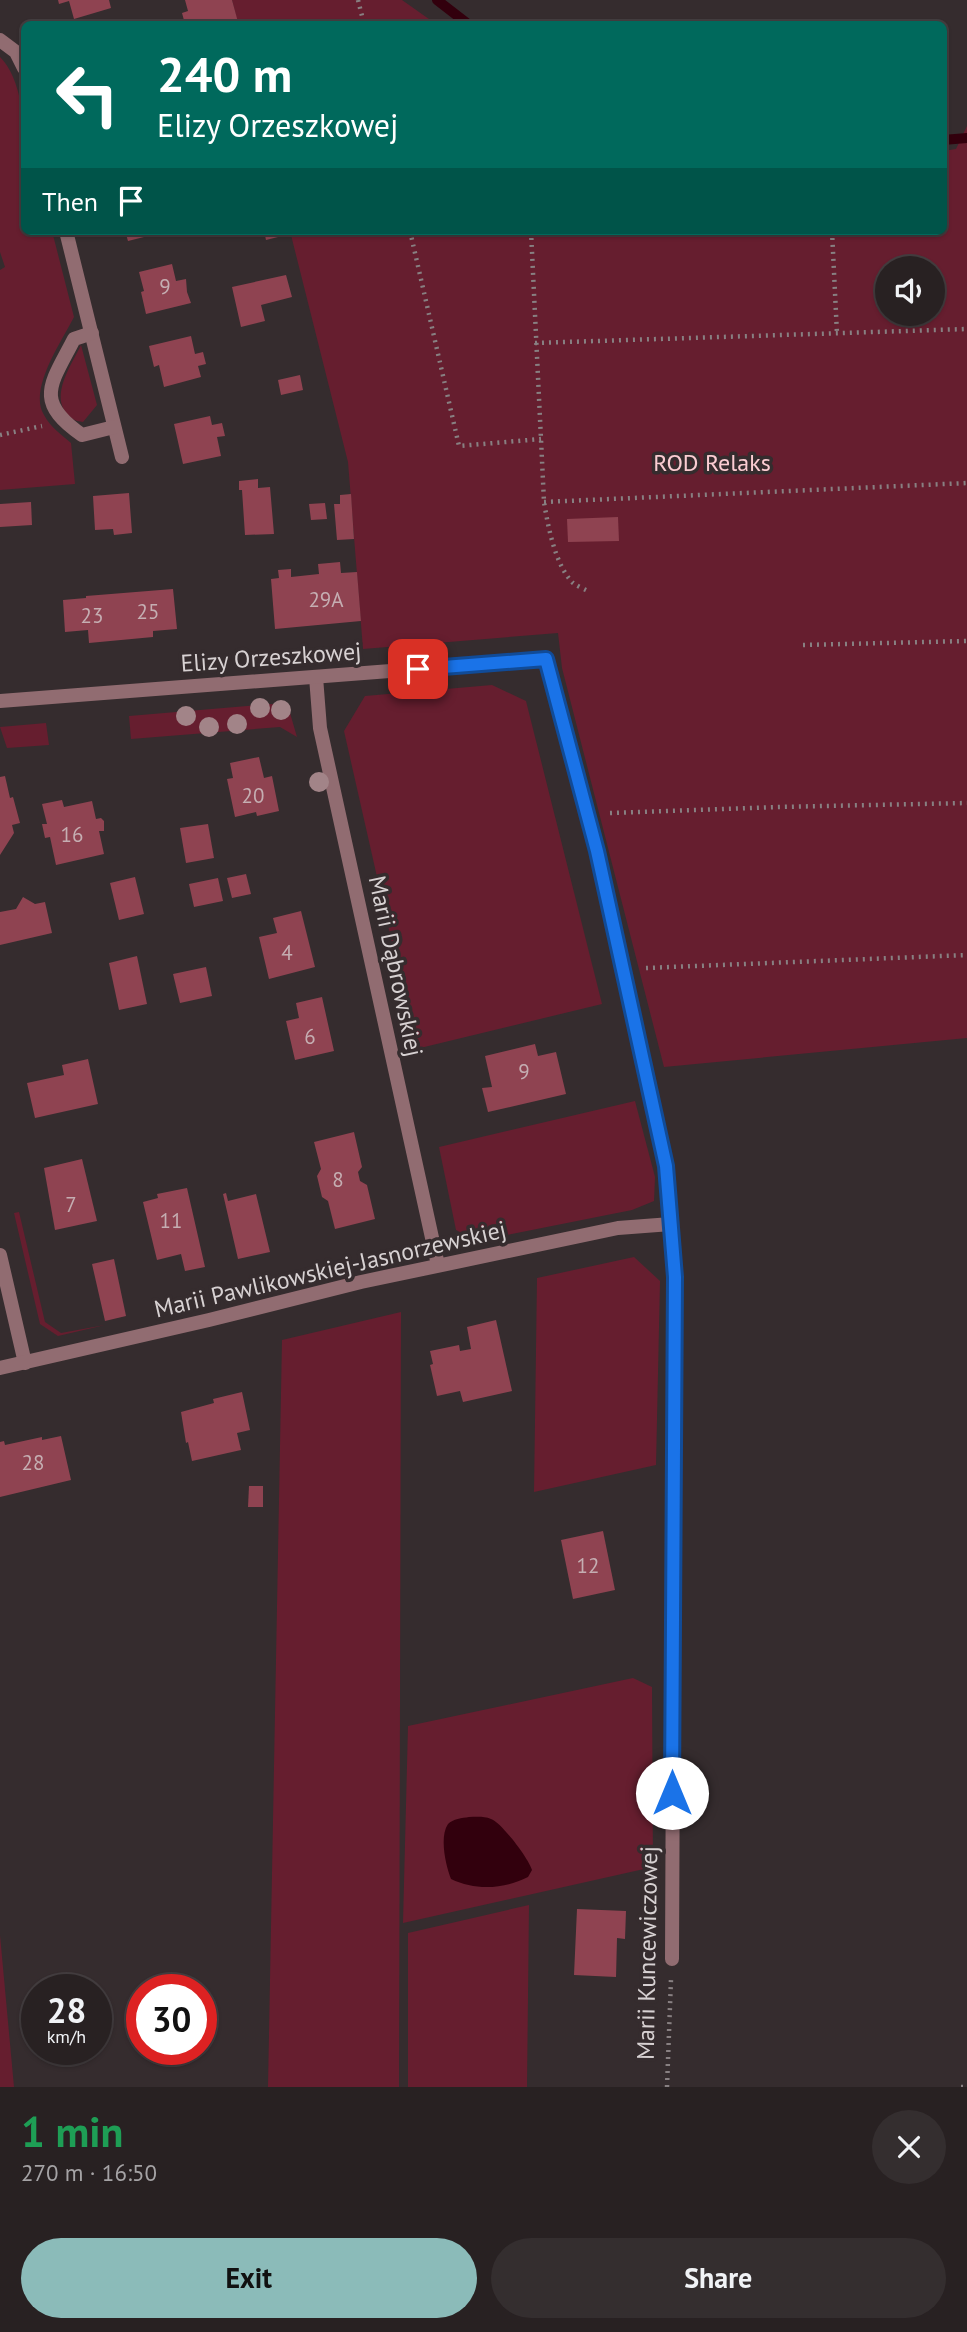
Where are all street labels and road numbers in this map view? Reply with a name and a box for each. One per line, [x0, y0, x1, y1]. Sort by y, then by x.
street label: Elizy Orzeszkowej [180, 635, 362, 679]
street label: Marii Dąbrowskiej [362, 873, 430, 1059]
street label: Marii Pawlikowskiej-Jasnorzewskiej [151, 1213, 509, 1325]
street label: Marii Kuncewiczowej [630, 1846, 664, 2060]

